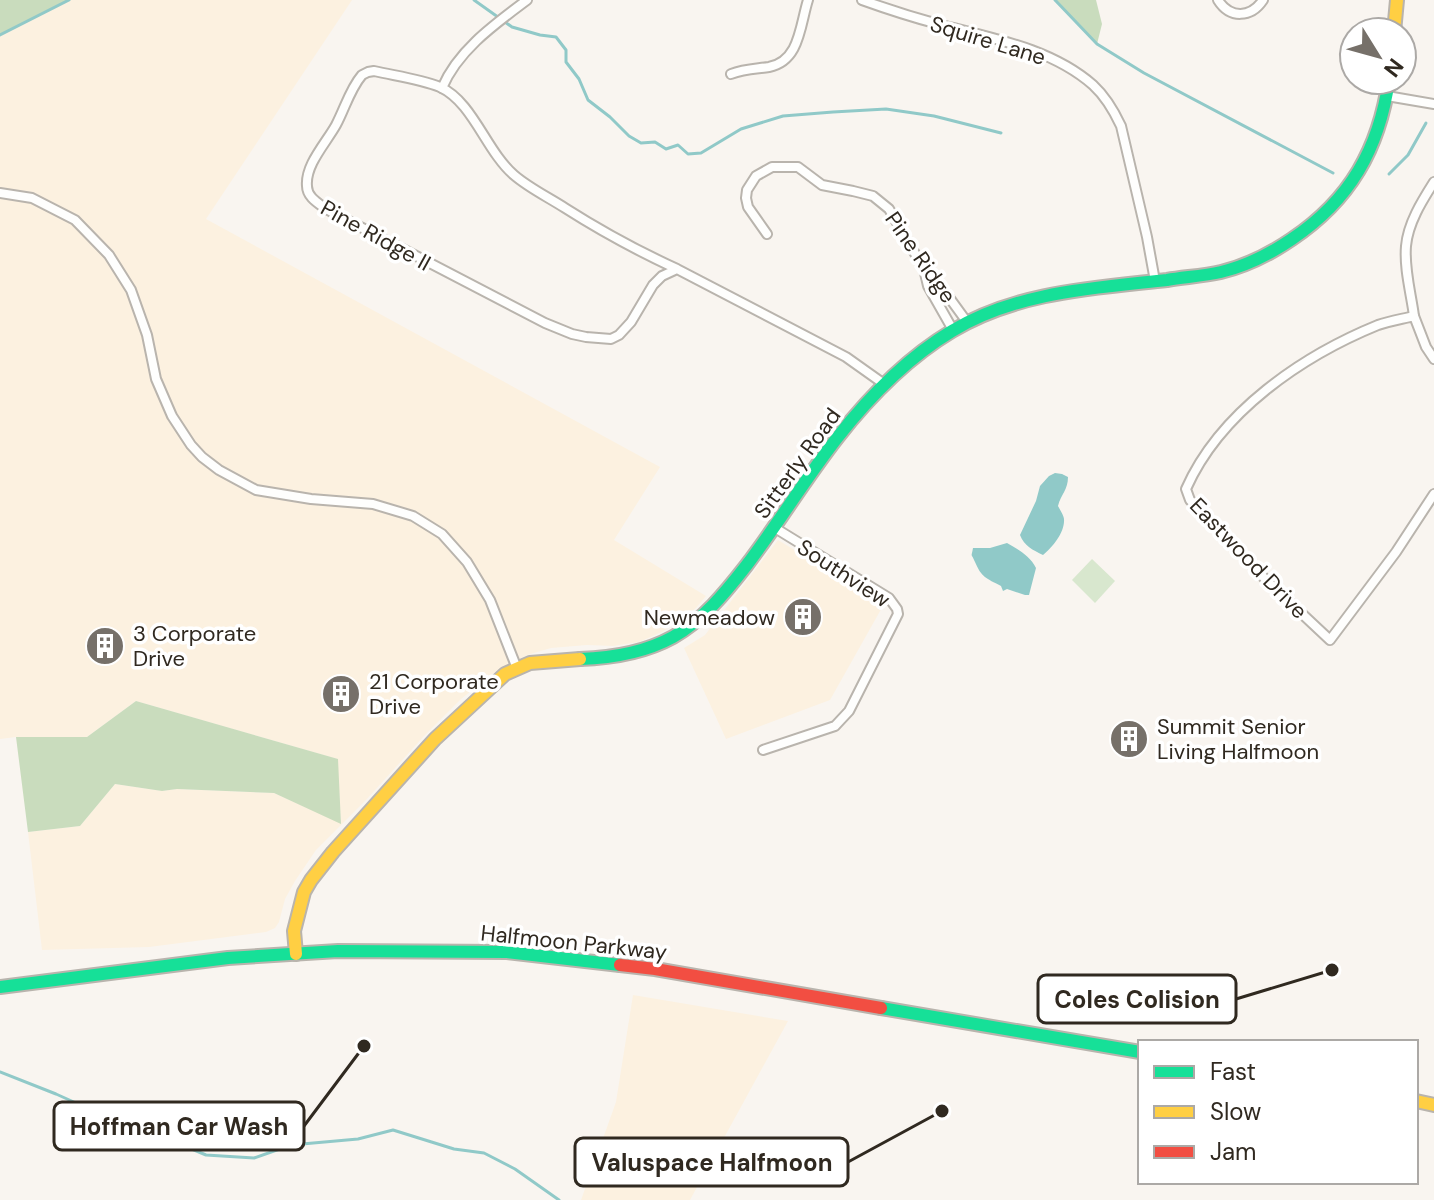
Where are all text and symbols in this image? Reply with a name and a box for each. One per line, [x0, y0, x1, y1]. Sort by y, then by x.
street label: Squire Lane [927, 9, 1049, 72]
north arrow [1338, 16, 1418, 96]
text: N [1377, 53, 1410, 83]
street label: Pine Ridge II [316, 193, 436, 278]
street label: Pine Ridge [878, 206, 963, 309]
street label: Sitterly Road [748, 402, 847, 524]
street label: Eastwood Drive [1183, 492, 1314, 625]
street label: Southview [792, 533, 896, 614]
building icon: Newmeadow [782, 596, 824, 638]
place label: Newmeadow [644, 603, 775, 632]
place label: 3 Corporate Drive [133, 619, 256, 673]
building icon: 3 Corporate Drive [84, 625, 126, 667]
place label: 21 Corporate Drive [369, 667, 499, 721]
building icon: 21 Corporate Drive [320, 673, 362, 715]
place label: Summit Senior Living Halfmoon [1157, 712, 1319, 766]
building icon: Summit Senior Living Halfmoon [1108, 718, 1150, 760]
street label: Halfmoon Parkway [479, 918, 669, 967]
callout: Coles Colision [1038, 975, 1236, 1023]
text: Coles Colision [1054, 984, 1220, 1015]
legend [1138, 1040, 1418, 1184]
text: Fast [1210, 1056, 1256, 1087]
text: Slow [1210, 1096, 1261, 1127]
callout: Hoffman Car Wash [54, 1102, 304, 1150]
text: Hoffman Car Wash [70, 1111, 288, 1142]
text: Jam [1210, 1136, 1256, 1167]
callout: Valuspace Halfmoon [575, 1138, 848, 1186]
text: Valuspace Halfmoon [591, 1147, 833, 1178]

